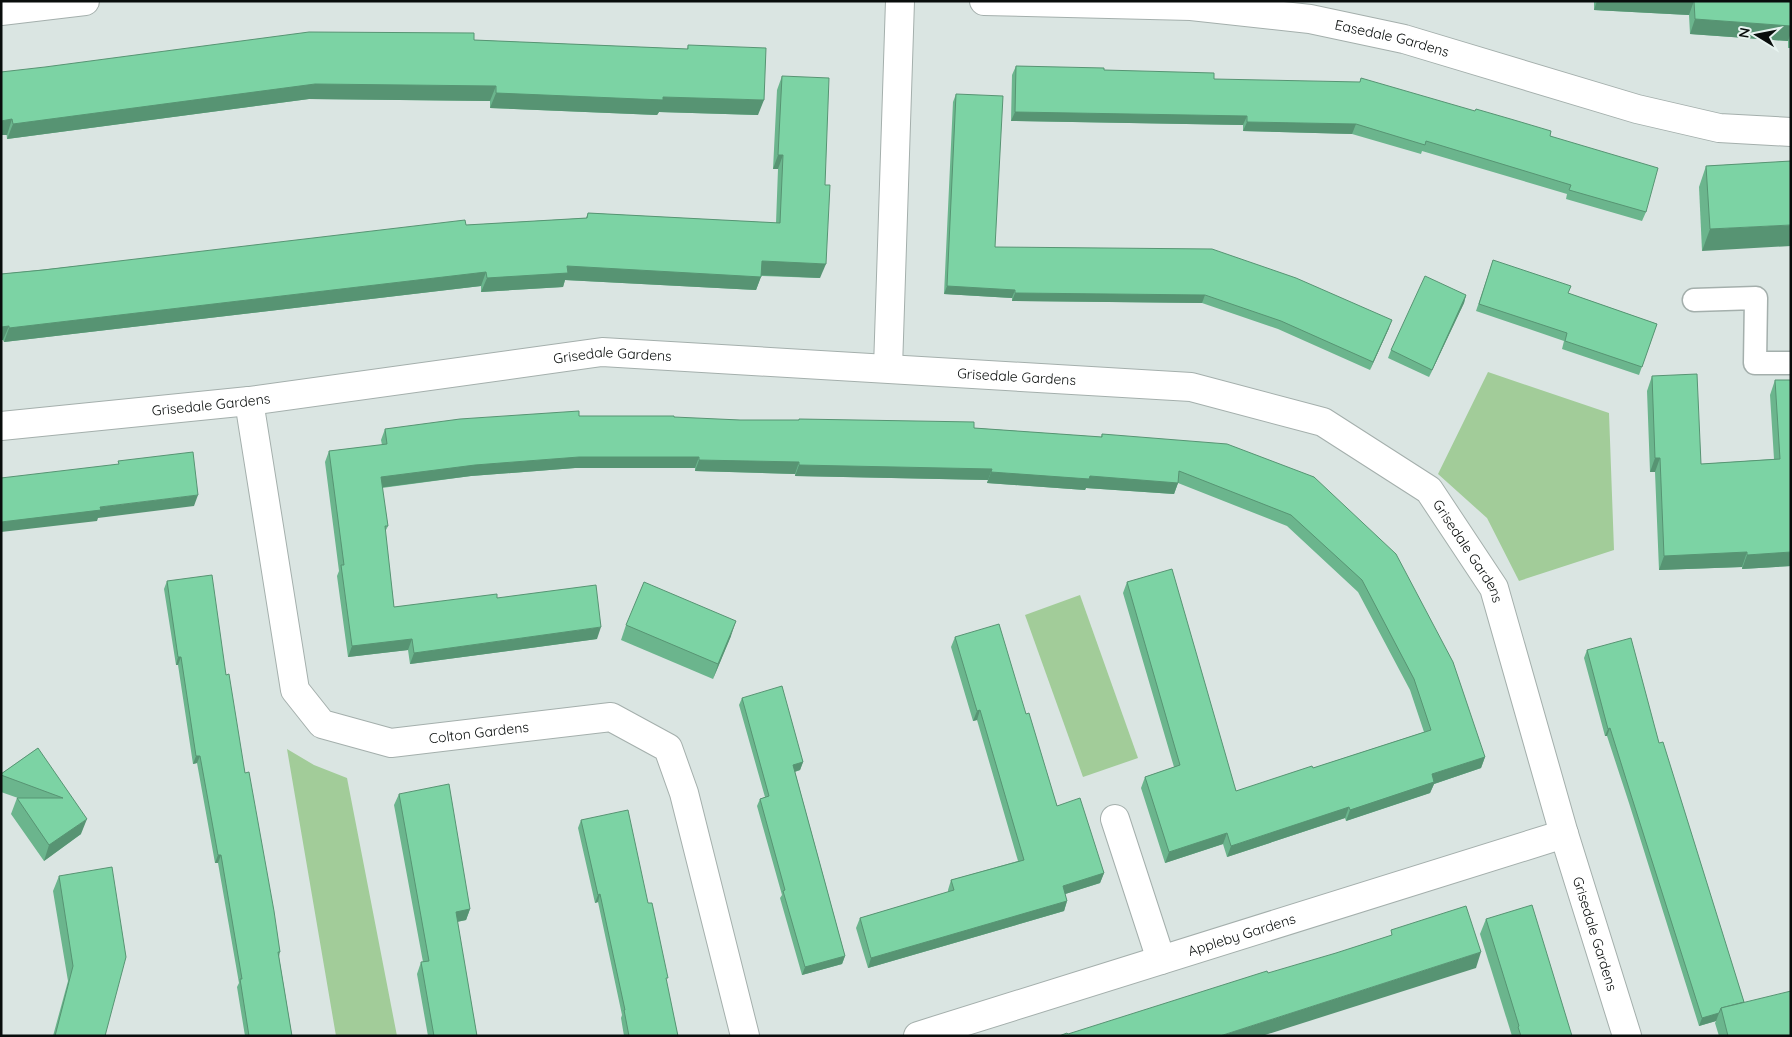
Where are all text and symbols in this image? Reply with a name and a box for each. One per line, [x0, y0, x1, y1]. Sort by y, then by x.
north arrow [1732, 10, 1782, 60]
street label: Easedale Gardens [1333, 16, 1451, 61]
text: N [1734, 26, 1754, 39]
street label: Grisedale Gardens [552, 343, 672, 368]
street label: Grisedale Gardens [957, 364, 1077, 389]
street label: Grisedale Gardens [151, 389, 271, 420]
street label: Grisedale Gardens [1429, 496, 1507, 605]
street label: Colton Gardens [428, 718, 530, 747]
street label: Grisedale Gardens [1569, 874, 1621, 993]
street label: Appleby Gardens [1185, 910, 1298, 960]

